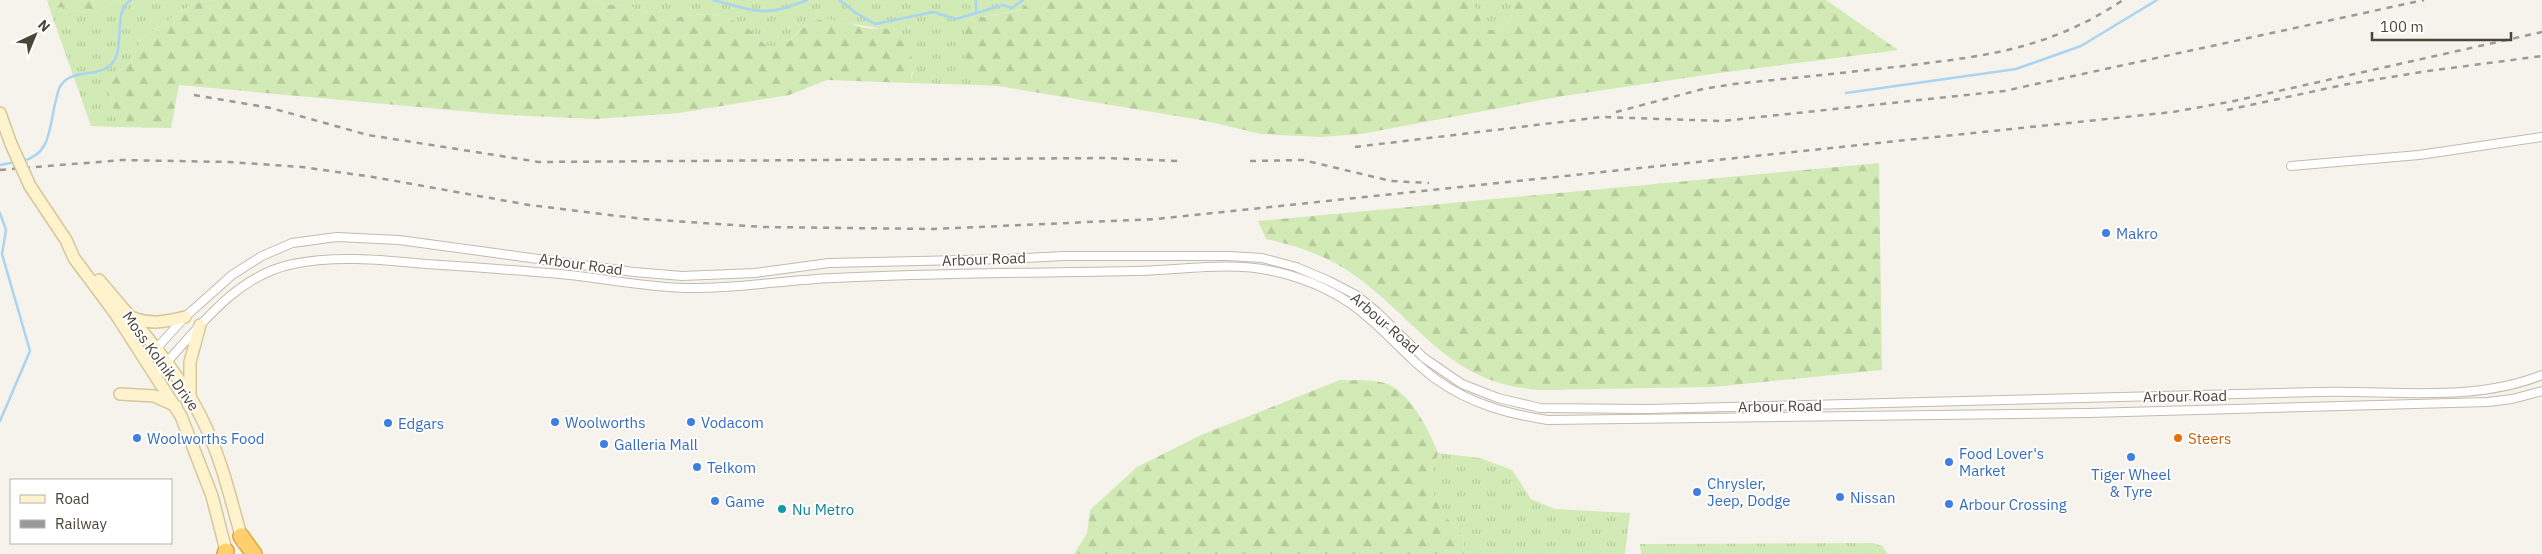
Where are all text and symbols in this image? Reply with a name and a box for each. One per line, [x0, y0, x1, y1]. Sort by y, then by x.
north arrow [10, 10, 60, 60]
scale bar [2372, 10, 2511, 42]
text: N [34, 16, 54, 36]
text: 100 m [2380, 17, 2424, 36]
place label: Makro [2116, 224, 2158, 243]
marker: Makro [2100, 227, 2112, 239]
street label: Arbour Road [942, 248, 1026, 270]
street label: Arbour Road [538, 249, 624, 279]
street label: Arbour Road [1347, 288, 1423, 358]
street label: Moss Kolnik Drive [118, 307, 204, 415]
street label: Arbour Road [2143, 386, 2227, 406]
street label: Arbour Road [1738, 396, 1822, 416]
place label: Woolworths [565, 413, 645, 432]
place label: Vodacom [701, 413, 764, 432]
place label: Edgars [398, 414, 444, 433]
marker: Woolworths [549, 416, 561, 428]
marker: Vodacom [685, 416, 697, 428]
marker: Edgars [382, 417, 394, 429]
place label: Woolworths Food [147, 429, 265, 448]
place label: Steers [2188, 429, 2231, 448]
marker: Woolworths Food [131, 432, 143, 444]
marker: Steers [2172, 432, 2184, 444]
place label: Galleria Mall [614, 435, 698, 454]
marker: Galleria Mall [598, 438, 610, 450]
place label: Food Lover's Market [1959, 444, 2044, 480]
marker: Tiger Wheel & Tyre [2125, 451, 2137, 463]
marker: Food Lover's Market [1943, 456, 1955, 468]
place label: Telkom [707, 458, 756, 477]
marker: Telkom [691, 461, 703, 473]
place label: Tiger Wheel & Tyre [2091, 465, 2171, 501]
place label: Chrysler, Jeep, Dodge [1707, 474, 1790, 510]
legend [10, 479, 172, 544]
marker: Chrysler, Jeep, Dodge [1691, 486, 1703, 498]
place label: Nissan [1850, 488, 1895, 507]
text: Road [55, 489, 90, 508]
marker: Nissan [1834, 491, 1846, 503]
place label: Game [725, 492, 765, 511]
marker: Game [709, 495, 721, 507]
place label: Arbour Crossing [1959, 495, 2067, 514]
marker: Arbour Crossing [1943, 498, 1955, 510]
place label: Nu Metro [792, 500, 854, 519]
marker: Nu Metro [776, 503, 788, 515]
text: Railway [55, 514, 108, 533]

